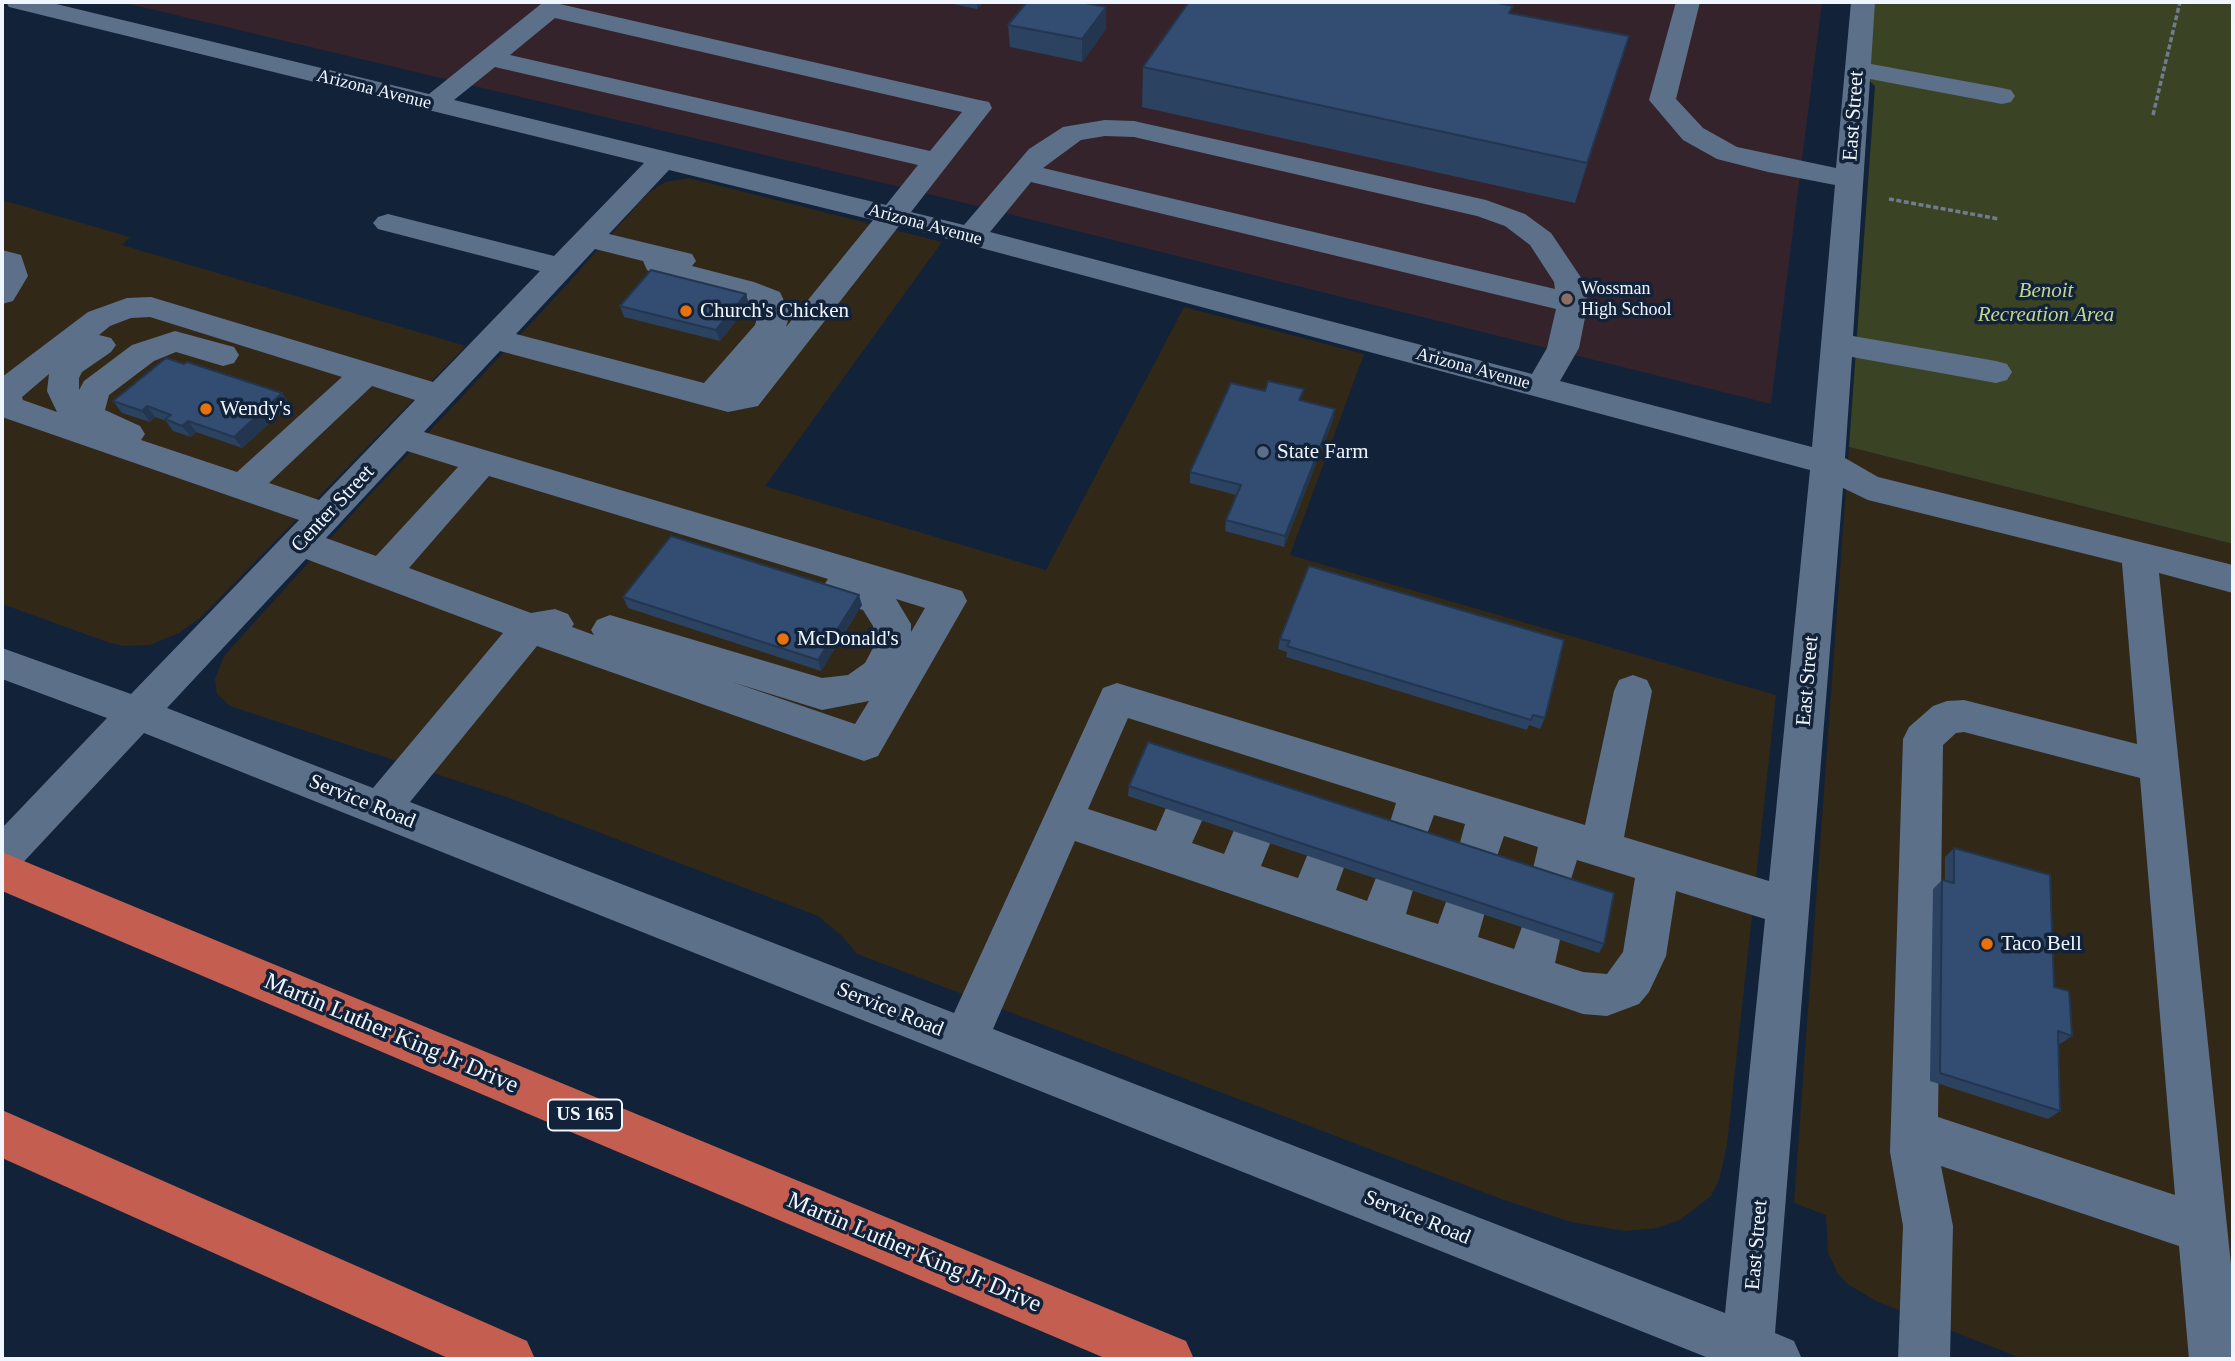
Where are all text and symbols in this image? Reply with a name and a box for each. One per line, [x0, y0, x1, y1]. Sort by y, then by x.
street label: Arizona Avenue [315, 65, 433, 115]
street label: East Street [1838, 70, 1870, 162]
street label: Arizona Avenue [866, 199, 984, 251]
place label: Wossman High School [1581, 278, 1672, 320]
park label: Benoit Recreation Area [1978, 278, 2114, 328]
marker: Wossman High School [1559, 291, 1575, 307]
place label: Church's Chicken [700, 298, 849, 324]
marker: Church's Chicken [678, 303, 694, 319]
street label: Arizona Avenue [1414, 343, 1532, 395]
place label: Wendy's [220, 396, 291, 422]
marker: Wendy's [198, 401, 214, 417]
place label: State Farm [1277, 439, 1369, 465]
marker: State Farm [1255, 444, 1271, 460]
street label: Center Street [286, 460, 380, 558]
place label: McDonald's [797, 626, 899, 652]
marker: McDonald's [775, 631, 791, 647]
street label: East Street [1792, 635, 1824, 727]
street label: Service Road [305, 769, 419, 835]
place label: Taco Bell [2001, 931, 2082, 957]
marker: Taco Bell [1979, 936, 1995, 952]
street label: Martin Luther King Jr Drive [260, 967, 522, 1101]
street label: Service Road [833, 977, 947, 1043]
road number: US 165 [548, 1100, 622, 1130]
street label: Service Road [1360, 1185, 1474, 1251]
street label: Martin Luther King Jr Drive [783, 1186, 1045, 1320]
street label: East Street [1741, 1199, 1773, 1291]

